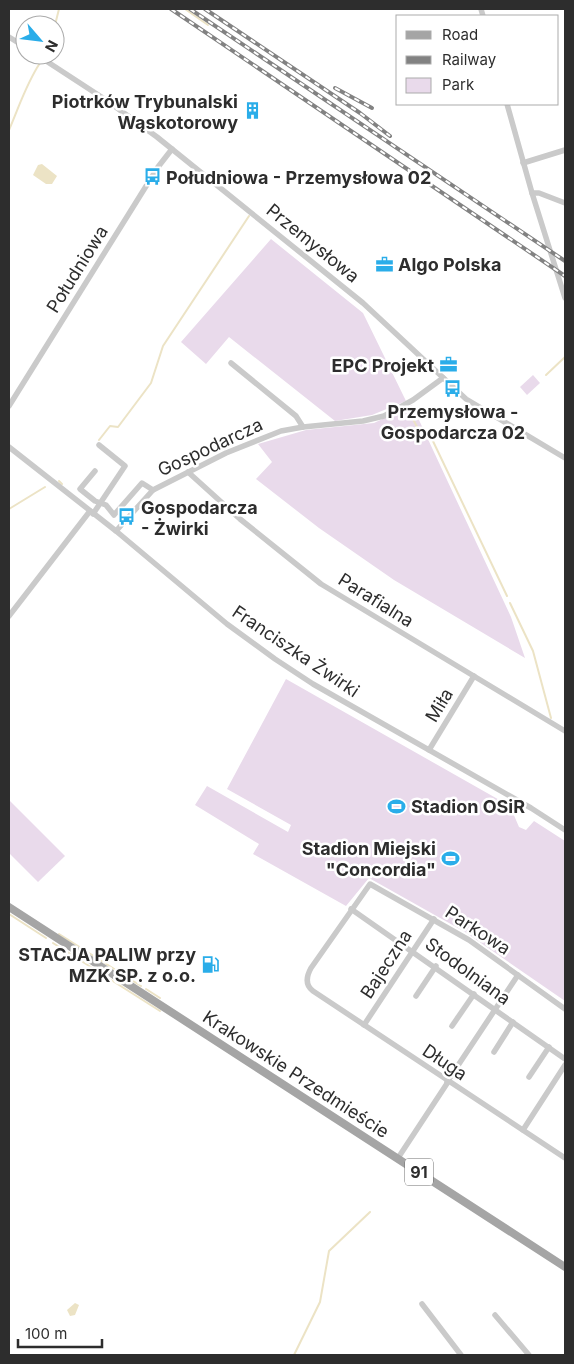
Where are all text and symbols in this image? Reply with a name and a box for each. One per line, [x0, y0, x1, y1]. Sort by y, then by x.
north arrow [15, 15, 65, 65]
legend [396, 15, 559, 105]
text: Road [442, 25, 478, 44]
text: N [42, 38, 62, 55]
text: Railway [442, 50, 497, 69]
text: Park [442, 75, 475, 94]
place label: Piotrków Trybunalski Wąskotorowy [52, 91, 238, 133]
building icon: Piotrków Trybunalski Wąskotorowy [242, 101, 262, 121]
bus stop icon: Południowa - Przemysłowa 02 [142, 167, 162, 187]
place label: Południowa - Przemysłowa 02 [166, 167, 431, 188]
street label: Przemysłowa [262, 199, 364, 287]
street label: Południowa [42, 222, 112, 316]
office icon: Algo Polska [374, 254, 394, 274]
place label: Algo Polska [398, 254, 501, 275]
place label: EPC Projekt [332, 355, 434, 376]
office icon: EPC Projekt [438, 355, 458, 375]
bus stop icon: Przemysłowa - Gospodarcza 02 [443, 378, 463, 398]
place label: Przemysłowa - Gospodarcza 02 [381, 401, 525, 443]
street label: Gospodarcza [154, 414, 266, 480]
place label: Gospodarcza - Żwirki [141, 497, 258, 539]
bus stop icon: Gospodarcza - Żwirki [117, 507, 137, 527]
street label: Parafialna [335, 569, 417, 631]
street label: Franciszka Żwirki [229, 600, 364, 701]
street label: Miła [421, 685, 457, 725]
sports icon: Stadion OSiR [387, 796, 407, 816]
place label: Stadion OSiR [411, 796, 525, 817]
place label: Stadion Miejski "Concordia" [302, 838, 436, 880]
sports icon: Stadion Miejski "Concordia" [440, 848, 460, 868]
street label: Parkowa [441, 901, 515, 959]
street label: Bajeczna [356, 926, 416, 1002]
street label: Stodolniana [421, 933, 515, 1009]
place label: STACJA PALIW przy MZK SP. z o.o. [18, 944, 196, 986]
fuel station icon: STACJA PALIW przy MZK SP. z o.o. [200, 954, 220, 974]
street label: Krakowskie Przedmieście [199, 1006, 393, 1142]
street label: Długa [419, 1040, 471, 1084]
road number: 91 [405, 1158, 433, 1186]
scale bar [18, 1316, 101, 1348]
text: 100 m [25, 1324, 67, 1343]

